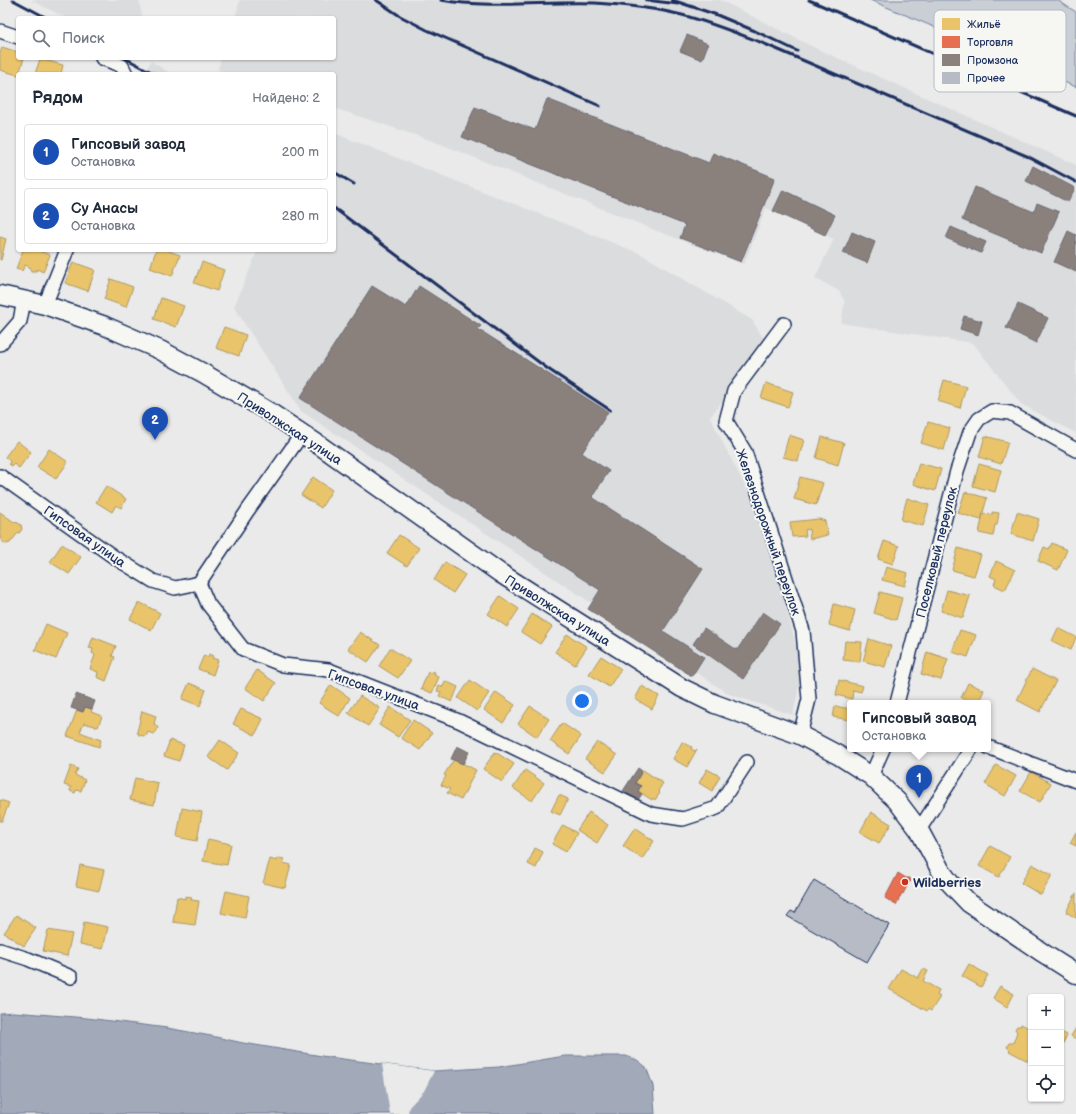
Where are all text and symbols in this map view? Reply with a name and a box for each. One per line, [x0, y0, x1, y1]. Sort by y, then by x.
legend [934, 10, 1066, 92]
search box [16, 16, 336, 60]
text: Жильё [967, 18, 1001, 31]
icon: search [30, 27, 52, 49]
text: Поиск [62, 29, 105, 48]
text: Торговля [967, 36, 1013, 49]
text: Промзона [967, 54, 1019, 67]
text: Прочее [967, 72, 1005, 85]
text: Рядом [32, 88, 83, 108]
text: Найдено: 2 [252, 90, 320, 106]
text: Гипсовый завод [71, 135, 185, 154]
text: 1 [43, 144, 49, 160]
text: 200 m [282, 144, 319, 160]
text: Остановка [71, 154, 136, 170]
text: Су Анасы [71, 199, 138, 218]
text: 2 [42, 208, 50, 224]
text: 280 m [282, 208, 319, 224]
text: Остановка [71, 218, 136, 234]
street label: Приволжская улица [234, 389, 345, 469]
pin: 2 [142, 407, 168, 440]
street label: Железнодорожный переулок [732, 447, 804, 618]
street label: Поселковый переулок [913, 485, 961, 619]
street label: Гипсовая улица [40, 503, 129, 571]
street label: Приволжская улица [502, 572, 613, 650]
street label: Гипсовая улица [326, 666, 422, 714]
your location [572, 691, 592, 711]
popup [847, 700, 991, 752]
text: Гипсовый завод [862, 709, 976, 728]
text: Остановка [862, 728, 926, 744]
pin: 1 [906, 765, 932, 798]
place label: Wildberries [913, 875, 981, 891]
marker: Wildberries [900, 877, 910, 887]
map controls [1028, 994, 1064, 1102]
button: + [1028, 994, 1064, 1030]
button: − [1028, 1030, 1064, 1066]
button: locate [1028, 1066, 1064, 1102]

